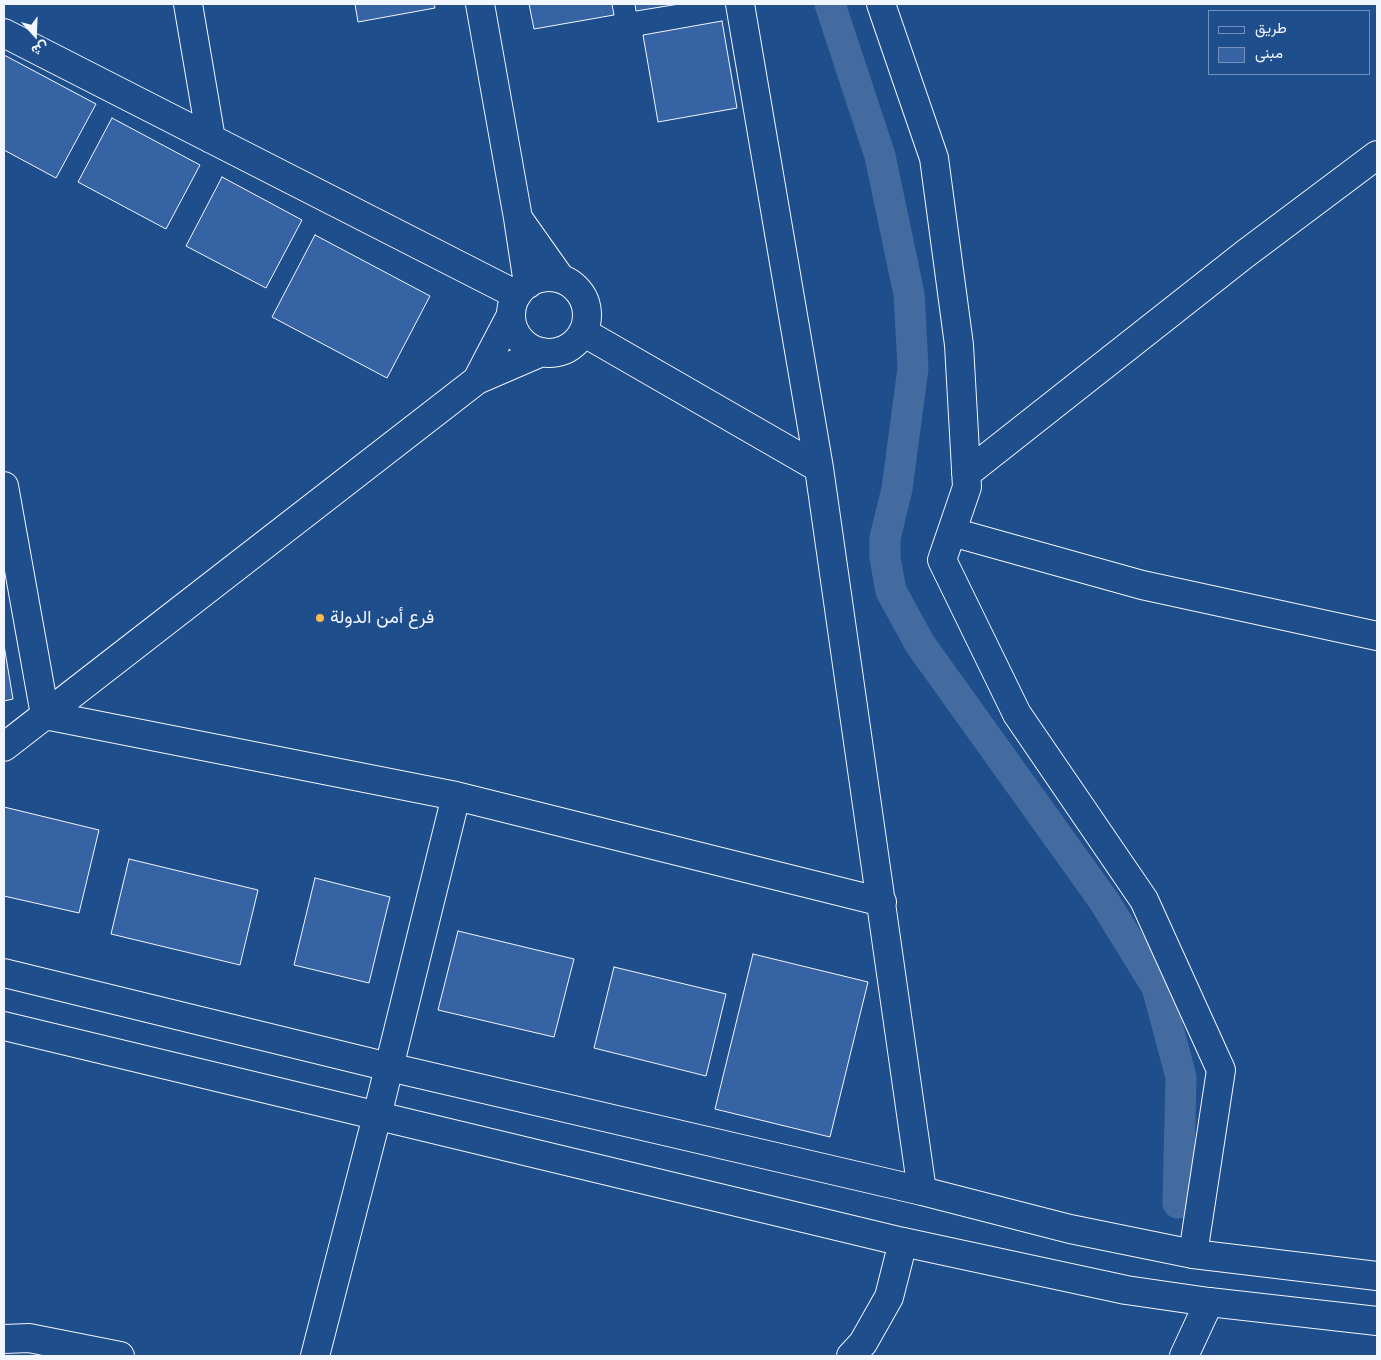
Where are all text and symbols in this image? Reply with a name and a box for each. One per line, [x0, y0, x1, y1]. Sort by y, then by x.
north arrow [10, 10, 60, 60]
legend [1208, 10, 1371, 75]
text: طريق [1255, 18, 1287, 37]
text: ش [29, 38, 51, 60]
text: مبنى [1255, 43, 1283, 62]
place label: فرع أمن الدولة [330, 607, 434, 629]
marker: فرع أمن الدولة [314, 612, 326, 624]

